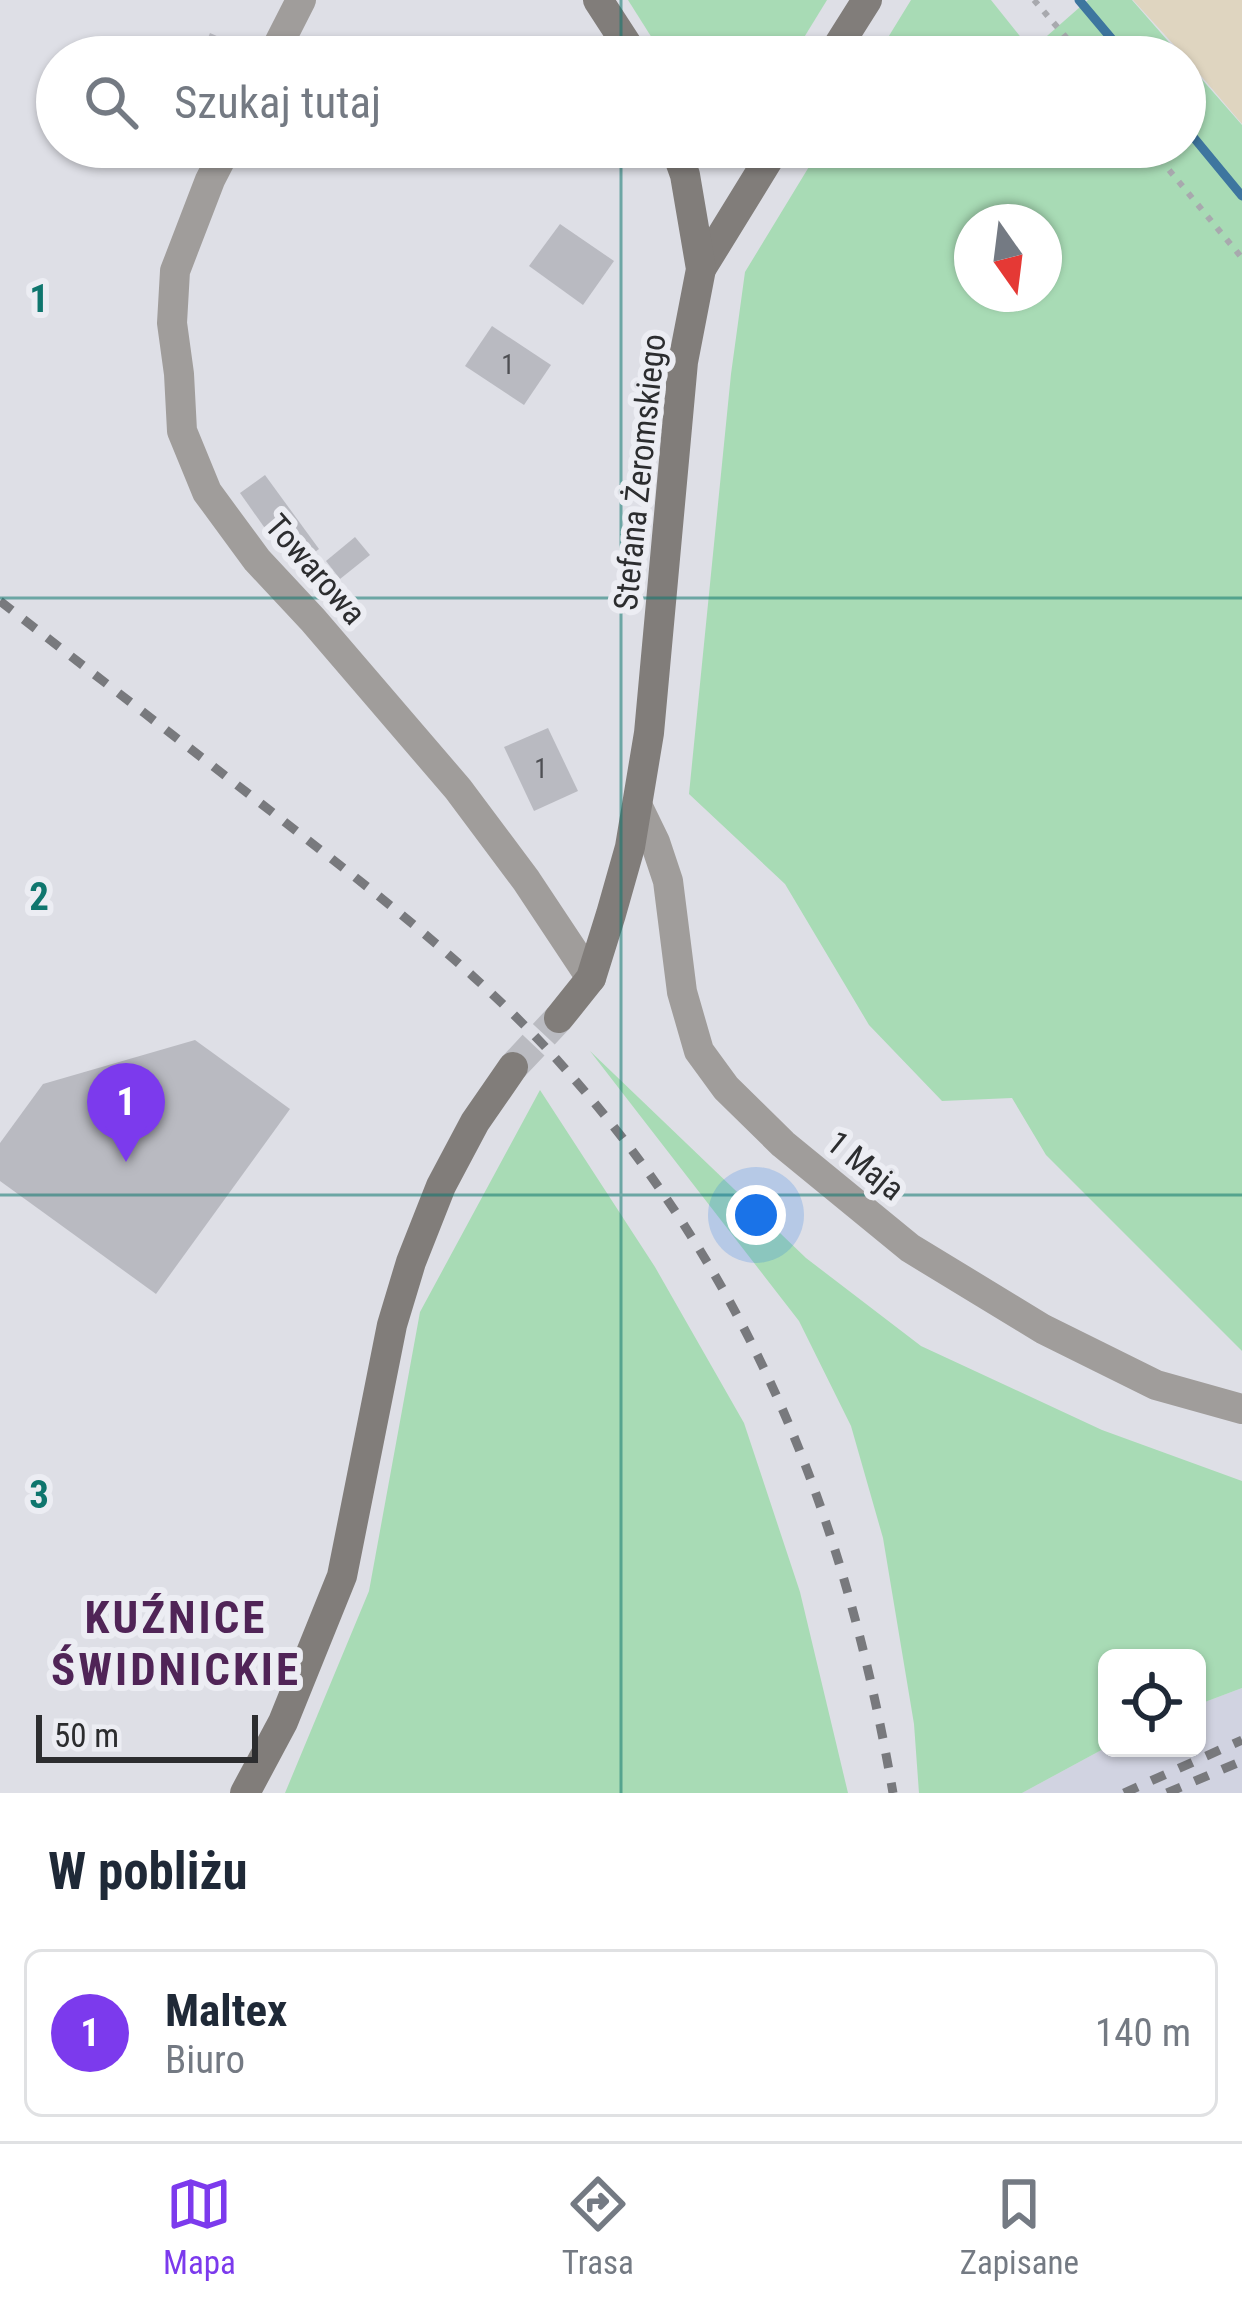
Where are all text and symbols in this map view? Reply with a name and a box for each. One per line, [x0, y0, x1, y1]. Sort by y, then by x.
search box [36, 36, 1206, 168]
icon: search [78, 69, 144, 135]
text: Szukaj tutaj [174, 76, 381, 129]
north arrow [954, 204, 1062, 312]
text: 1 [29, 276, 49, 322]
street label: Stefana Żeromskiego [606, 332, 673, 612]
house number: 1 [501, 349, 515, 381]
street label: Towarowa [257, 506, 374, 632]
house number: 1 [534, 753, 548, 785]
text: 2 [29, 874, 49, 920]
pin: 1 [87, 1063, 165, 1162]
street label: 1 Maja [819, 1123, 912, 1208]
your location [726, 1185, 786, 1245]
text: 3 [29, 1472, 49, 1518]
district label: KUŹNICE ŚWIDNICKIE [51, 1591, 301, 1696]
map controls [1098, 1649, 1206, 1757]
button: locate [1098, 1649, 1206, 1757]
scale bar [36, 1709, 258, 1762]
text: 50 m [54, 1716, 119, 1755]
text: W pobliżu [48, 1842, 248, 1901]
text: Maltex [165, 1984, 287, 2037]
text: 1 [80, 2010, 100, 2056]
text: 140 m [1095, 2010, 1191, 2056]
text: Biuro [165, 2037, 245, 2083]
tab: Mapa [163, 2171, 236, 2282]
tab: Trasa [562, 2171, 634, 2282]
tab: Zapisane [960, 2171, 1079, 2282]

